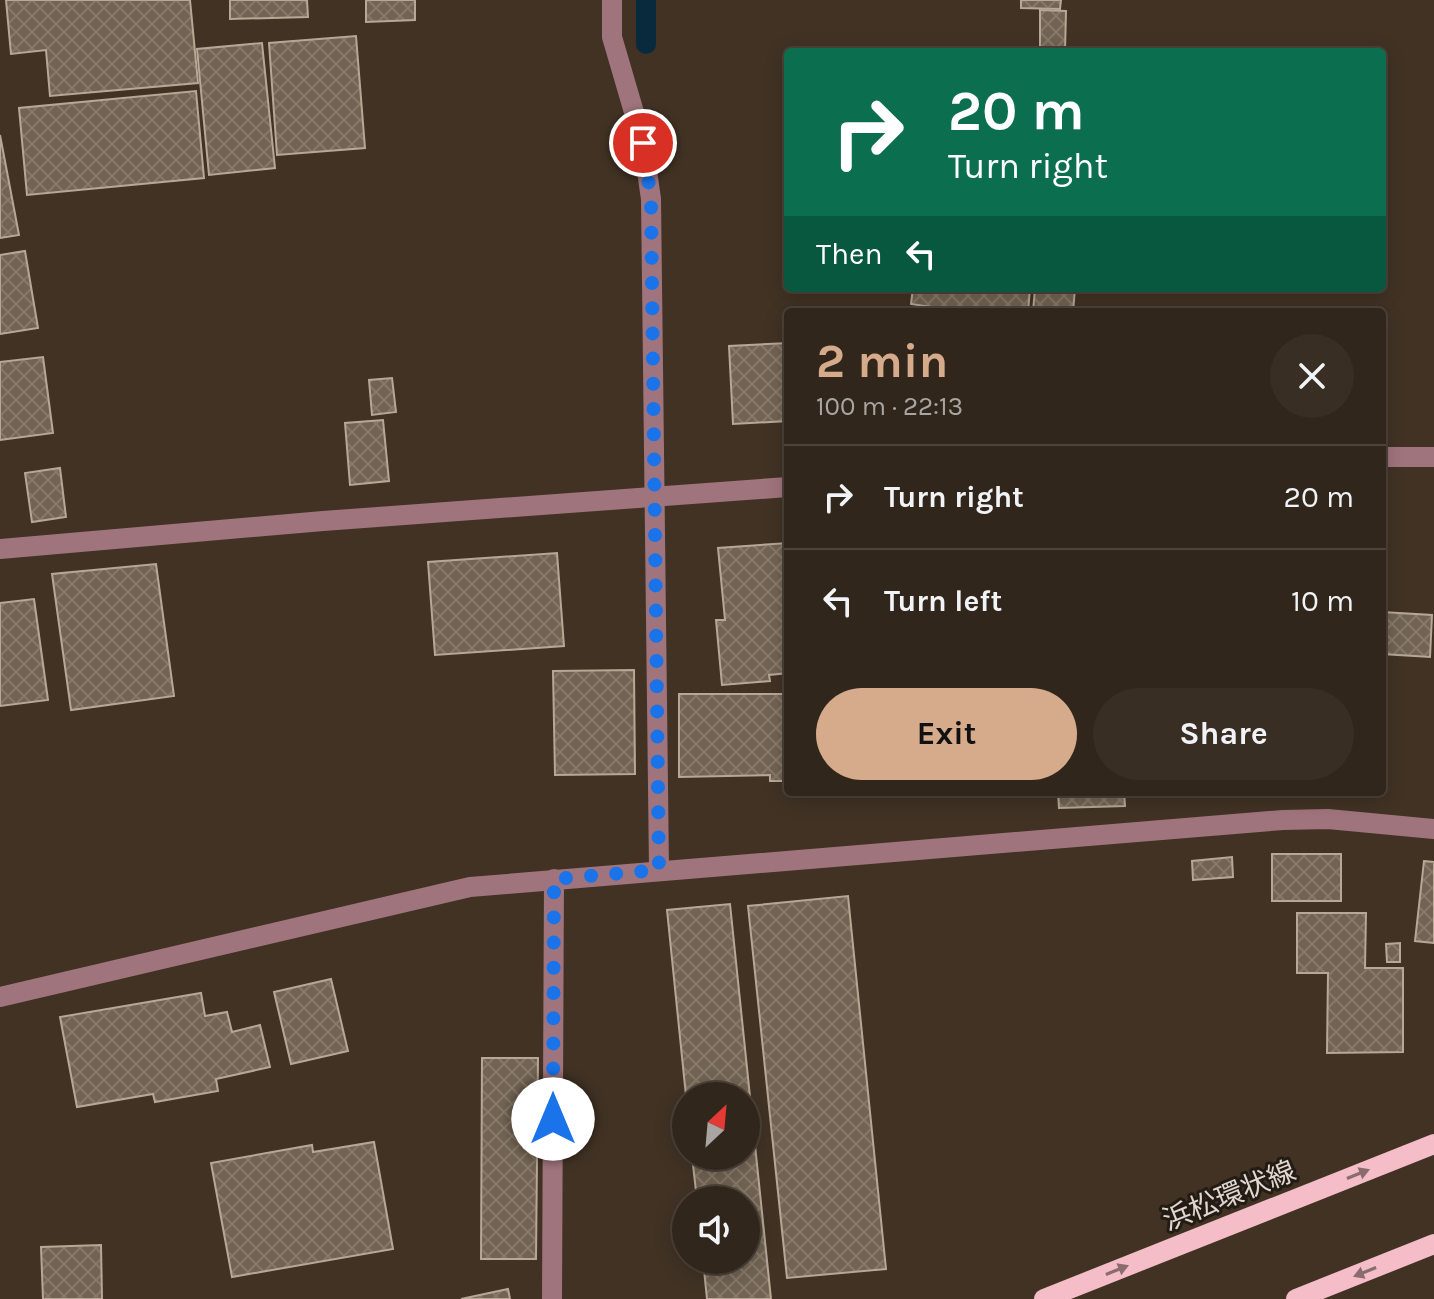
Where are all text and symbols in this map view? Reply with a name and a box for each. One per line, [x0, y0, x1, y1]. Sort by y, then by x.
text: 20 m [948, 78, 1085, 143]
icon: right [816, 80, 920, 184]
pin [609, 109, 677, 177]
icon: arrive [621, 121, 665, 165]
text: Turn right [948, 145, 1108, 187]
icon: left [899, 232, 943, 276]
text: Then [816, 236, 883, 272]
text: 2 min [816, 333, 948, 389]
button: close [1270, 334, 1354, 418]
text: 100 m · 22:13 [816, 391, 963, 422]
icon: right [816, 475, 860, 519]
text: Turn right [884, 479, 1024, 515]
text: 20 m [1284, 479, 1354, 515]
icon: left [816, 579, 860, 623]
text: Turn left [884, 583, 1002, 619]
text: 10 m [1291, 583, 1354, 619]
button: Exit [816, 688, 1077, 780]
button: Share [1093, 688, 1354, 780]
position arrow [511, 1077, 595, 1161]
north arrow [672, 1082, 760, 1170]
map controls [672, 1082, 760, 1274]
street label: 浜松環状線 [1158, 1154, 1300, 1237]
one-way arrow [1346, 1167, 1370, 1180]
button: sound [672, 1186, 760, 1274]
one-way arrow [1105, 1263, 1129, 1276]
one-way arrow [1353, 1265, 1377, 1278]

